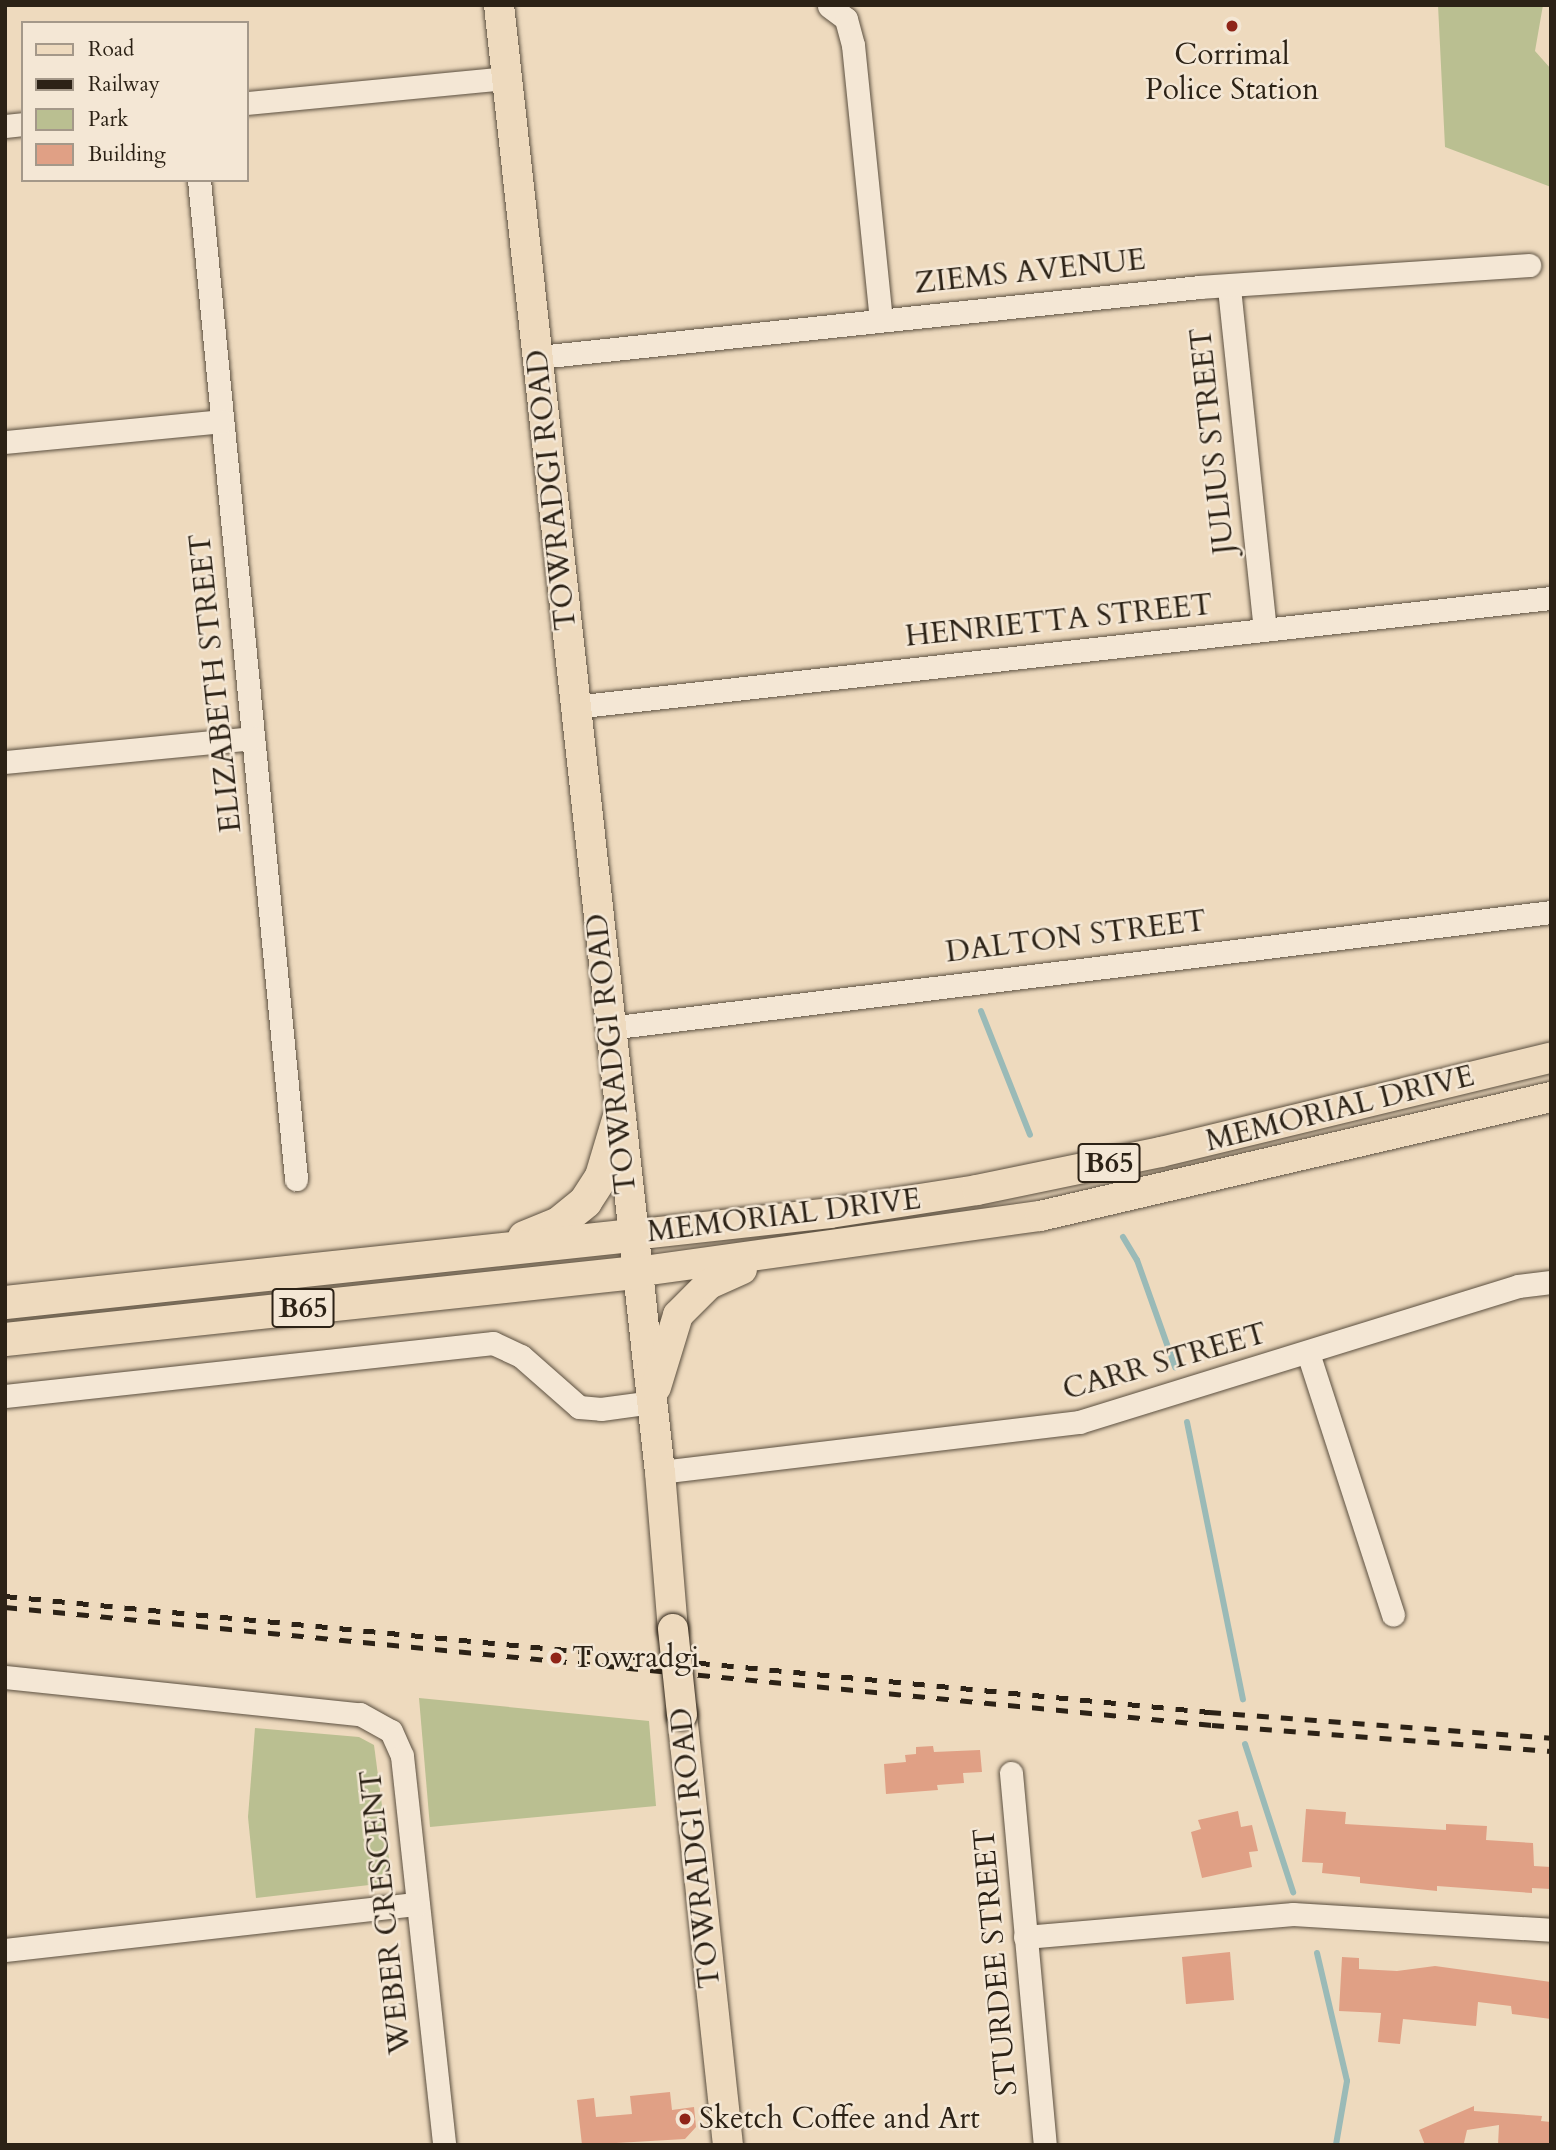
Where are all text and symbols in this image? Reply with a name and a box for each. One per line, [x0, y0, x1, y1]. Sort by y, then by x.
marker: Corrimal Police Station [1224, 18, 1240, 34]
legend [21, 21, 248, 182]
text: Road [88, 35, 134, 64]
place label: Corrimal Police Station [1145, 37, 1319, 107]
text: Railway [88, 70, 160, 99]
text: Park [88, 105, 128, 134]
text: Building [88, 140, 166, 169]
street label: ZIEMS AVENUE [913, 242, 1147, 302]
street label: JULIUS STREET [1183, 326, 1243, 556]
street label: TOWRADGI ROAD [519, 348, 585, 632]
street label: ELIZABETH STREET [182, 532, 250, 834]
street label: HENRIETTA STREET [903, 587, 1215, 655]
street label: DALTON STREET [944, 903, 1208, 971]
street label: TOWRADGI ROAD [579, 912, 645, 1196]
street label: MEMORIAL DRIVE [1202, 1058, 1478, 1160]
road number: B65 [1078, 1138, 1140, 1188]
street label: MEMORIAL DRIVE [645, 1181, 923, 1251]
road number: B65 [272, 1284, 334, 1332]
street label: CARR STREET [1059, 1316, 1271, 1408]
place label: Towradgi [572, 1640, 699, 1676]
marker: Towradgi [546, 1648, 566, 1668]
street label: TOWRADGI ROAD [663, 1706, 729, 1990]
street label: WEBER CRESCENT [353, 1768, 419, 2056]
street label: STURDEE STREET [966, 1827, 1026, 2097]
place label: Sketch Coffee and Art [699, 2101, 980, 2137]
marker: Sketch Coffee and Art [677, 2111, 693, 2127]

